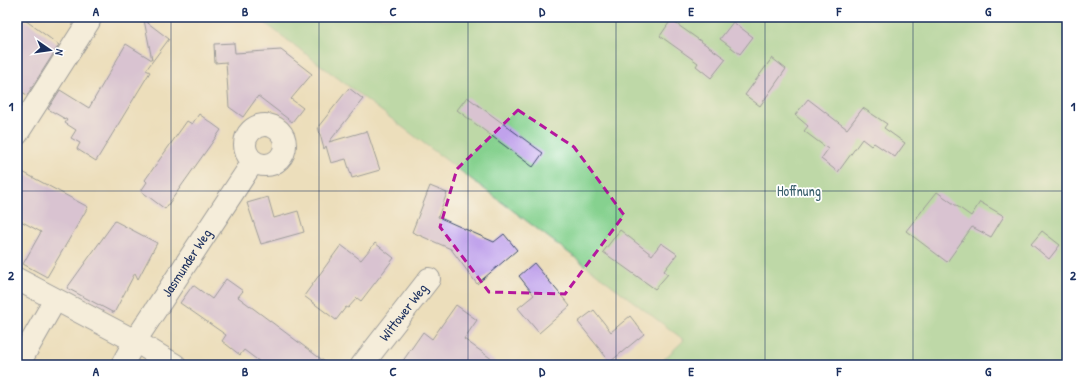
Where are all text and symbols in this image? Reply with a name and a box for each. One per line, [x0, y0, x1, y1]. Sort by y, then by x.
text: A [93, 2, 100, 20]
text: B [242, 2, 249, 20]
text: C [389, 2, 397, 20]
text: D [539, 2, 546, 20]
text: E [688, 2, 694, 20]
text: F [836, 2, 843, 20]
text: G [985, 2, 992, 20]
north arrow [30, 30, 70, 70]
text: N [52, 48, 67, 57]
text: 1 [9, 97, 14, 115]
text: 1 [1071, 97, 1076, 115]
park label: Hoffnung [777, 181, 821, 201]
street label: Jasmunder Weg [157, 225, 216, 300]
text: 2 [8, 266, 15, 284]
text: 2 [1070, 266, 1077, 284]
street label: Wittower Weg [374, 279, 432, 345]
text: A [93, 362, 100, 380]
text: B [242, 362, 249, 380]
text: C [389, 362, 397, 380]
text: D [539, 362, 546, 380]
text: E [688, 362, 694, 380]
text: F [836, 362, 843, 380]
text: G [985, 362, 992, 380]

